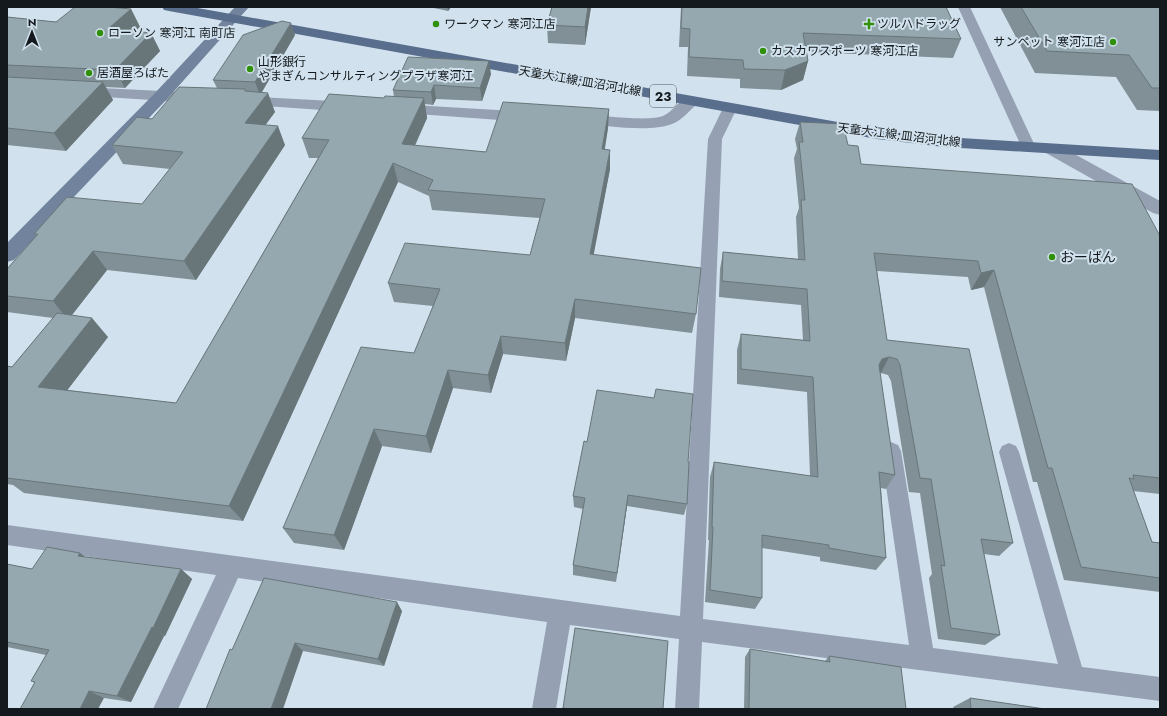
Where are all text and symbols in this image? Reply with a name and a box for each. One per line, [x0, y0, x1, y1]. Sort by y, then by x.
north arrow [12, 12, 52, 52]
text: N [28, 14, 36, 30]
place label: ワークマン 寒河江店 [444, 15, 556, 33]
place label: ツルハドラッグ [877, 15, 961, 33]
marker: ワークマン 寒河江店 [431, 19, 441, 29]
marker: ツルハドラッグ [864, 19, 874, 29]
place label: ローソン 寒河江 南町店 [108, 24, 235, 42]
marker: ローソン 寒河江 南町店 [95, 28, 105, 38]
place label: サンペット 寒河江店 [993, 33, 1105, 51]
marker: サンペット 寒河江店 [1108, 37, 1118, 47]
place label: カスカワスポーツ 寒河江店 [771, 42, 918, 60]
marker: カスカワスポーツ 寒河江店 [758, 46, 768, 56]
place label: 山形銀行 やまぎんコンサルティングプラザ寒河江 [258, 53, 473, 85]
street label: 天童大江線;皿沼河北線 [517, 61, 643, 101]
place label: 居酒屋ろばた [97, 64, 169, 82]
marker: 山形銀行 やまぎんコンサルティングプラザ寒河江 [245, 64, 255, 74]
marker: 居酒屋ろばた [84, 68, 94, 78]
road number: 23 [650, 85, 676, 107]
street label: 天童大江線;皿沼河北線 [836, 119, 962, 151]
place label: おーばん [1060, 247, 1116, 267]
marker: おーばん [1047, 252, 1057, 262]

